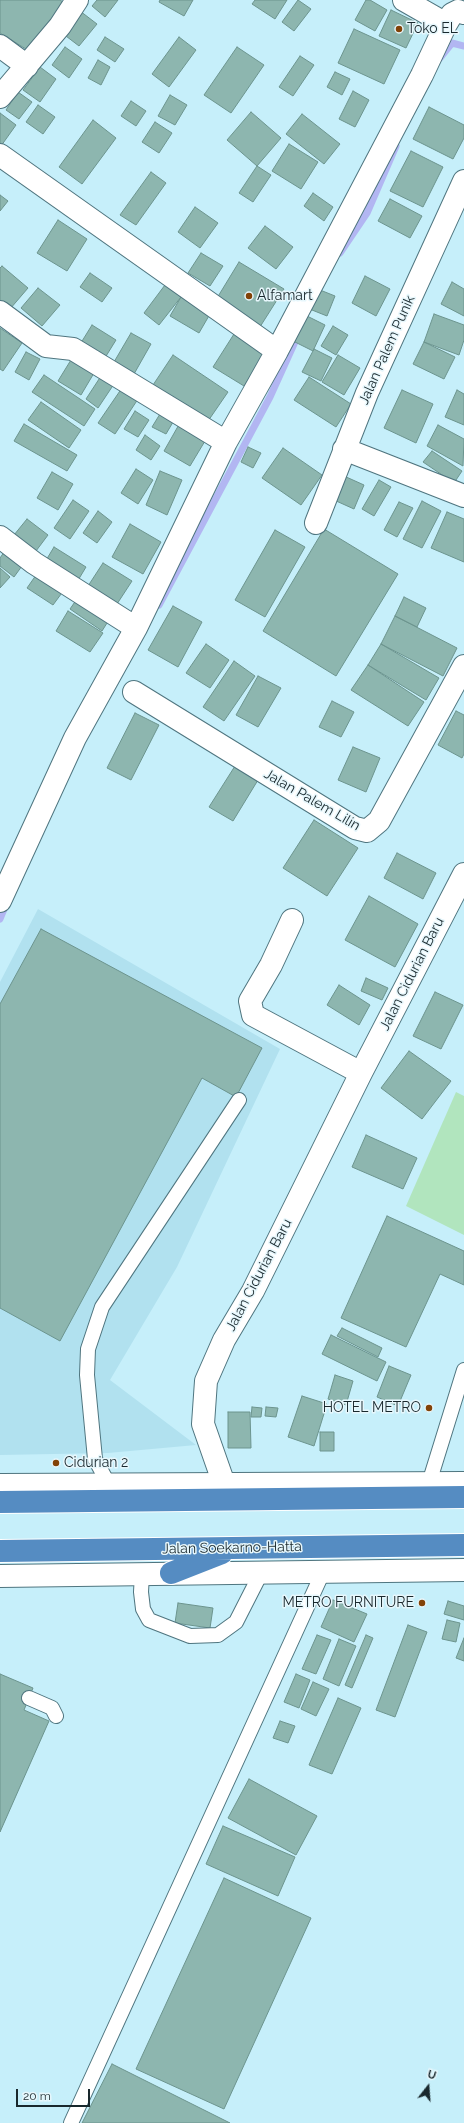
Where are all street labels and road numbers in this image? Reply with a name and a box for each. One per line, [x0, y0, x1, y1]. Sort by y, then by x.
street label: Jalan Palem Punik [355, 293, 419, 407]
street label: Jalan Palem Lilin [261, 766, 363, 834]
street label: Jalan Cidurian Baru [376, 915, 448, 1033]
street label: Jalan Cidurian Baru [222, 1216, 296, 1334]
street label: Jalan Soekarno-Hatta [162, 1538, 302, 1558]

